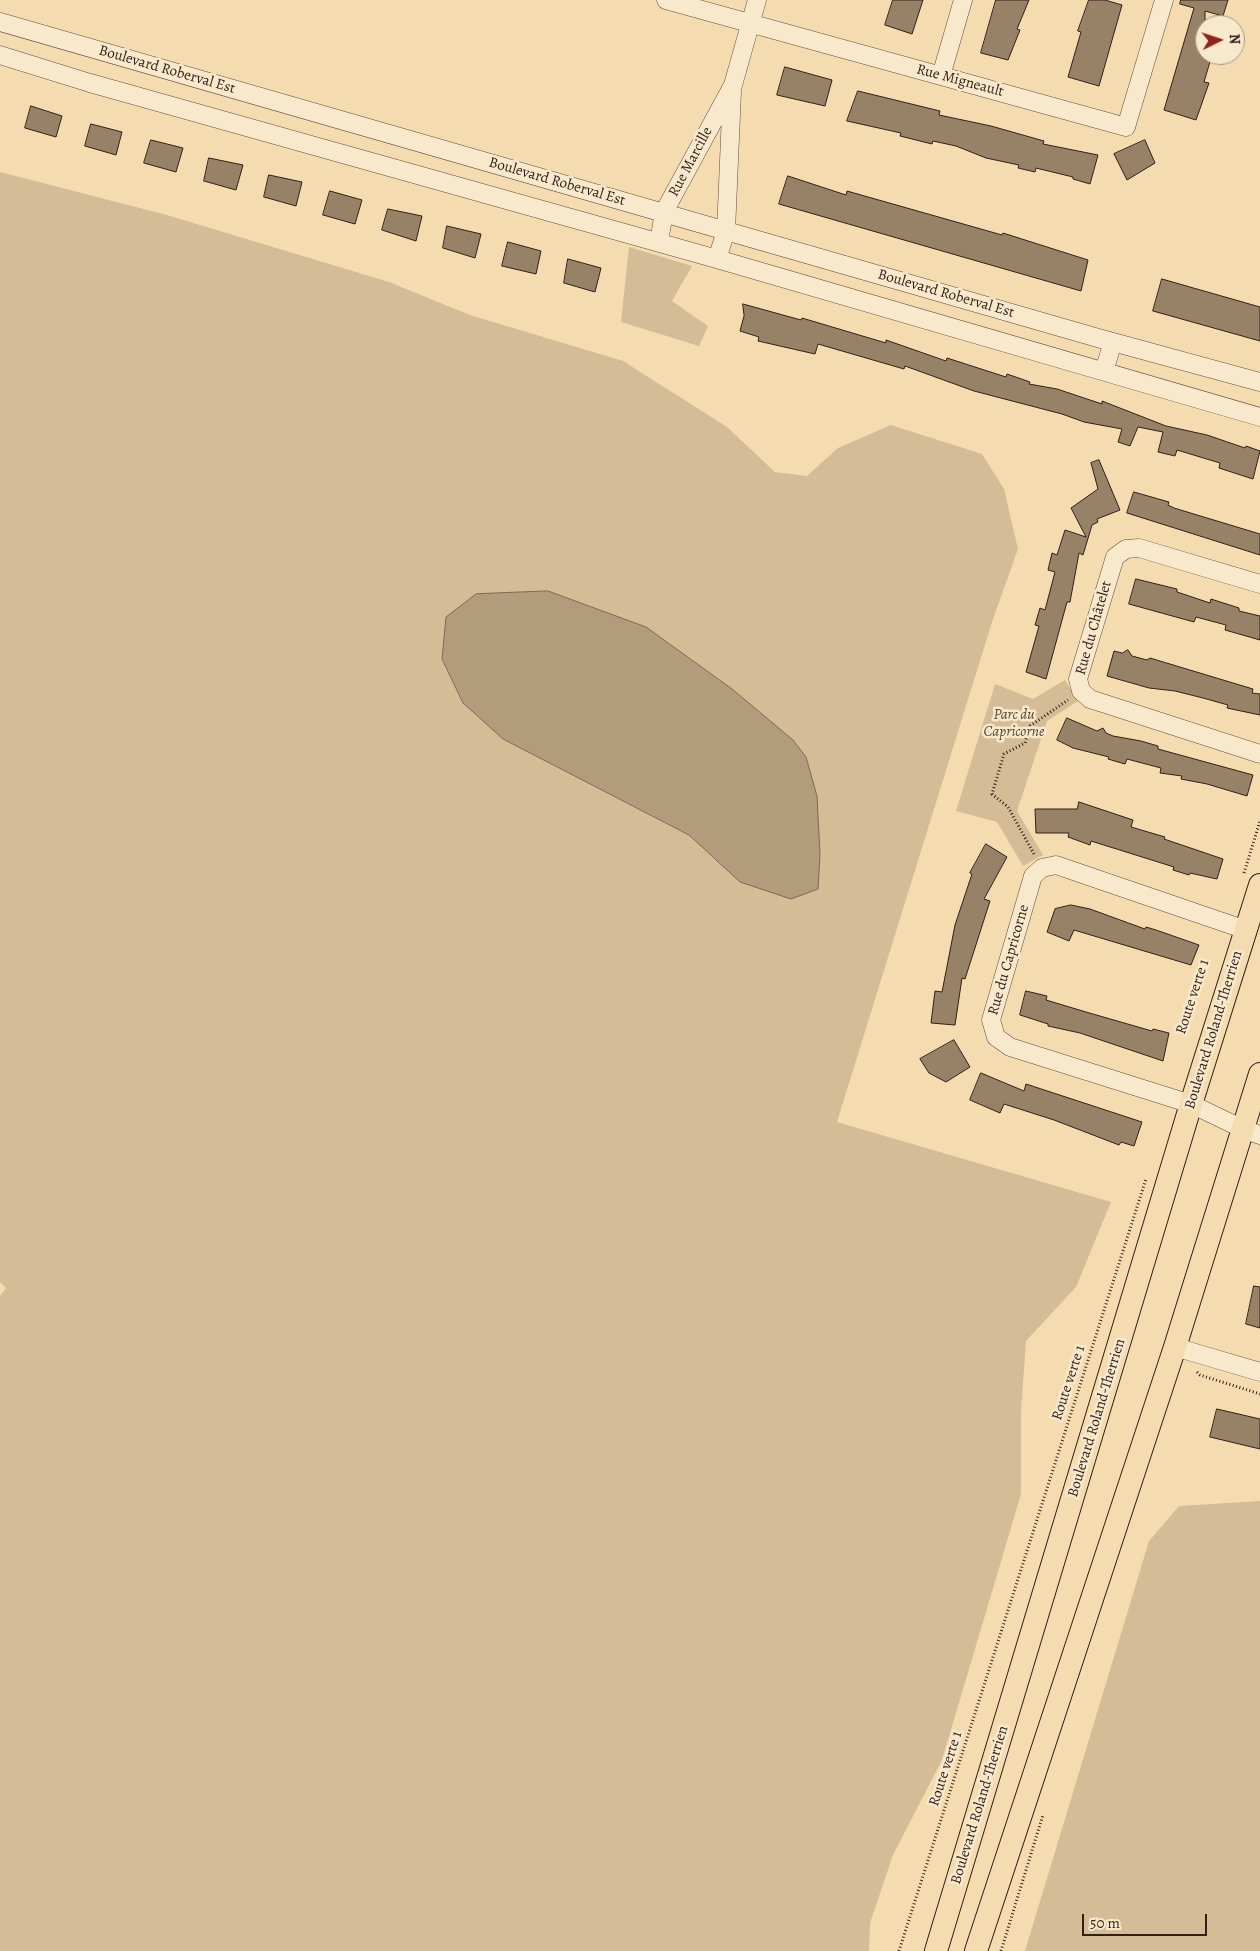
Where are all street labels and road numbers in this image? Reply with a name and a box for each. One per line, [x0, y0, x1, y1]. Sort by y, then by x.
street label: Boulevard Roberval Est [97, 42, 237, 98]
street label: Rue Migneault [914, 61, 1006, 101]
street label: Rue Marcille [665, 124, 717, 200]
street label: Boulevard Roberval Est [487, 154, 627, 210]
street label: Boulevard Roberval Est [876, 266, 1016, 322]
street label: Rue du Châtelet [1072, 579, 1116, 677]
street label: Rue du Capricorne [985, 903, 1033, 1017]
street label: Boulevard Roland-Therrien [1181, 949, 1247, 1111]
street label: Route verte 1 [1172, 957, 1214, 1037]
street label: Boulevard Roland-Therrien [1064, 1337, 1130, 1499]
street label: Route verte 1 [1048, 1343, 1090, 1423]
street label: Boulevard Roland-Therrien [947, 1724, 1013, 1886]
street label: Route verte 1 [925, 1729, 967, 1809]

